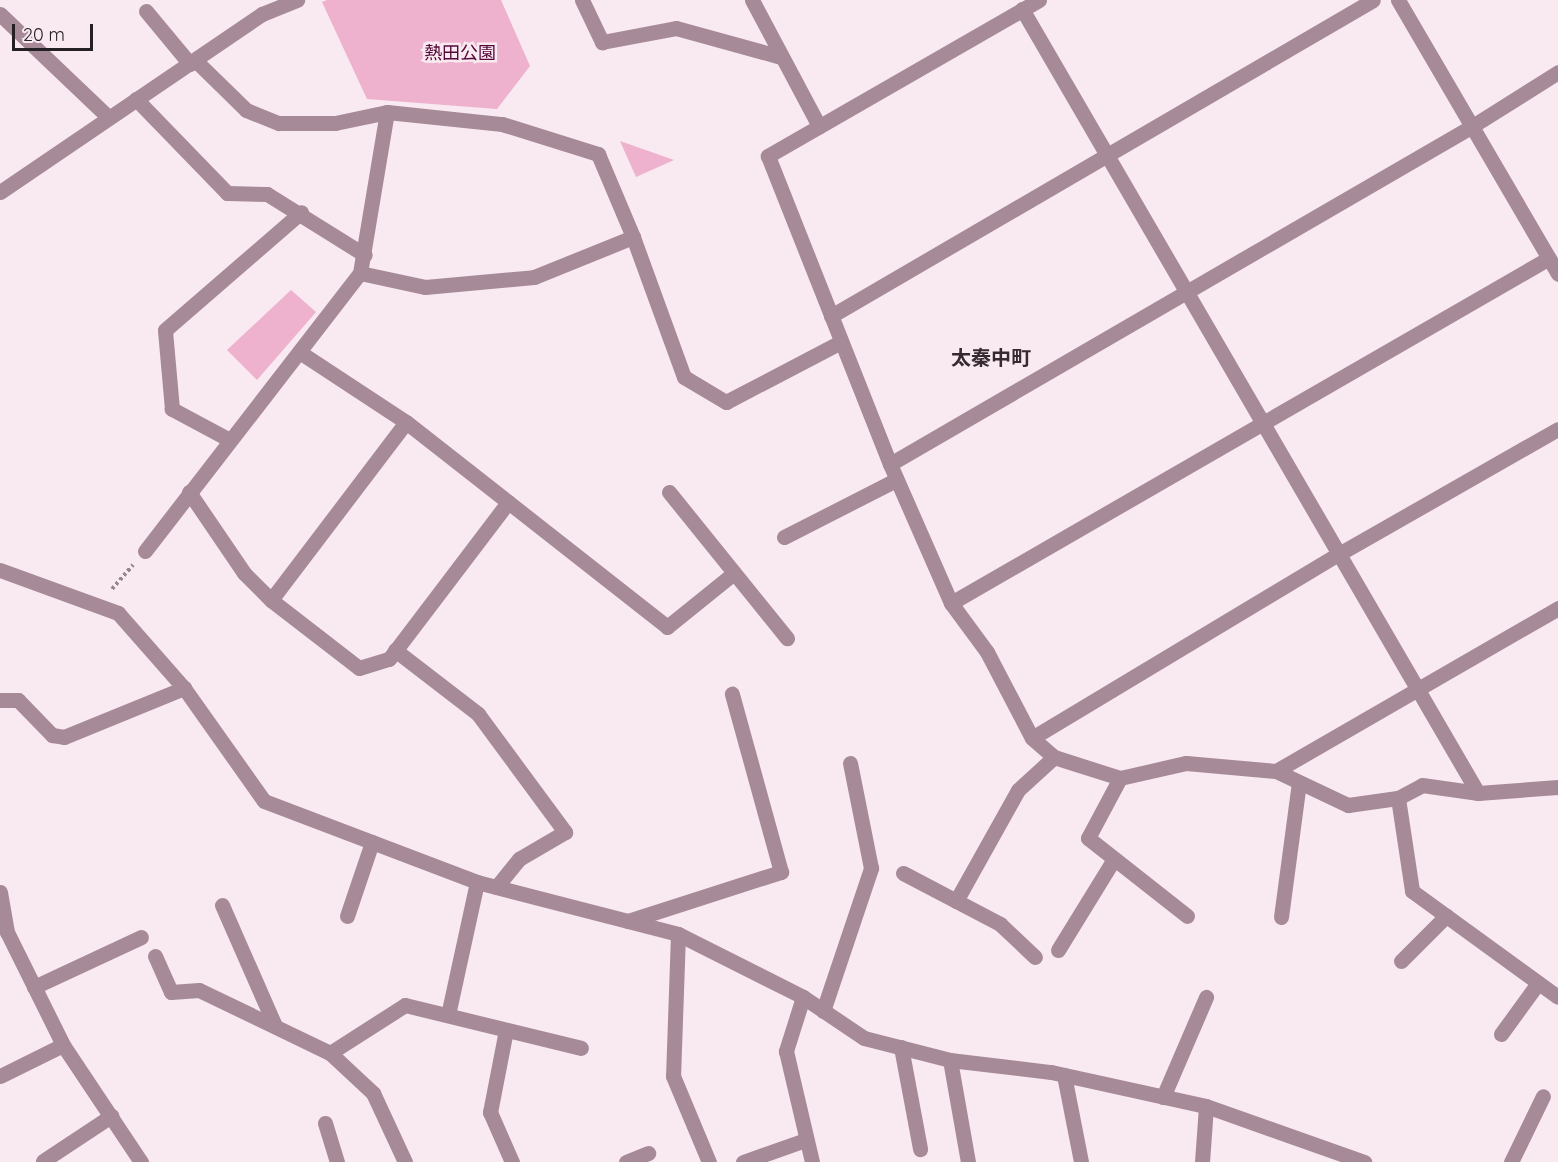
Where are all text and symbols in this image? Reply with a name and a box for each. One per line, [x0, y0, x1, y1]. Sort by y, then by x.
scale bar [15, 12, 96, 50]
text: 20 m [23, 23, 65, 46]
park label: 熱田公園 [424, 42, 496, 64]
district label: 太秦中町 [951, 345, 1031, 369]

